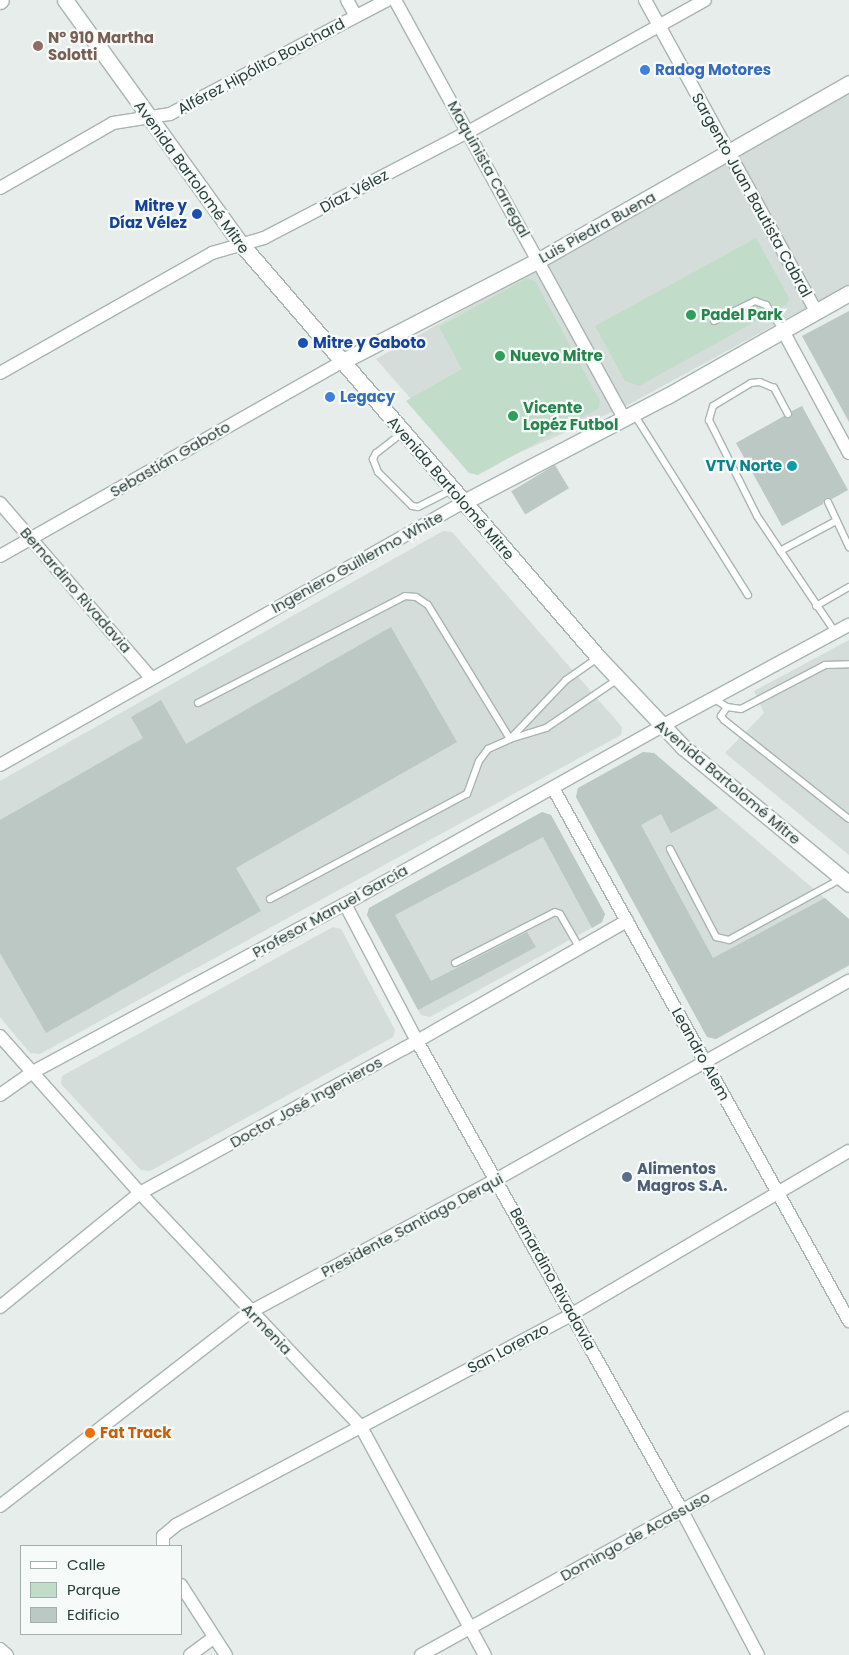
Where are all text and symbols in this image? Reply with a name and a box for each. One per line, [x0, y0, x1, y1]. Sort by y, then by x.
street label: Alférez Hipólito Bouchard [174, 14, 348, 118]
place label: N° 910 Martha Solotti [48, 28, 154, 63]
marker: N° 910 Martha Solotti [32, 40, 44, 52]
place label: Radog Motores [655, 61, 771, 79]
marker: Radog Motores [639, 64, 651, 76]
street label: Sargento Juan Bautista Cabral [688, 90, 816, 300]
street label: Avenida Bartolomé Mitre [131, 97, 253, 257]
street label: Maquinista Carregal [444, 98, 534, 240]
street label: Díaz Vélez [317, 166, 391, 216]
street label: Luis Piedra Buena [535, 187, 659, 267]
place label: Mitre y Díaz Vélez [109, 196, 187, 231]
marker: Mitre y Díaz Vélez [191, 208, 203, 220]
place label: Padel Park [701, 306, 783, 324]
marker: Padel Park [685, 309, 697, 321]
place label: Mitre y Gaboto [313, 334, 426, 352]
marker: Mitre y Gaboto [297, 337, 309, 349]
place label: Nuevo Mitre [510, 347, 603, 365]
marker: Nuevo Mitre [494, 350, 506, 362]
place label: Legacy [340, 388, 395, 406]
marker: Legacy [324, 391, 336, 403]
place label: Vicente Lopéz Futbol [523, 398, 618, 433]
marker: Vicente Lopéz Futbol [507, 410, 519, 422]
street label: Avenida Bartolomé Mitre [384, 413, 518, 563]
street label: Sebastián Gaboto [107, 417, 233, 501]
place label: VTV Norte [705, 457, 782, 475]
marker: VTV Norte [786, 460, 798, 472]
street label: Ingeniero Guillermo White [268, 507, 446, 617]
street label: Bernardino Rivadavia [17, 524, 135, 656]
street label: Avenida Bartolomé Mitre [652, 716, 804, 848]
street label: Profesor Manuel García [249, 861, 411, 961]
street label: Leandro Alem [668, 1004, 734, 1104]
street label: Doctor José Ingenieros [227, 1053, 385, 1151]
place label: Alimentos Magros S.A. [637, 1159, 727, 1194]
street label: Presidente Santiago Derqui [318, 1169, 506, 1281]
marker: Alimentos Magros S.A. [621, 1171, 633, 1183]
street label: Bernardino Rivadavia [506, 1205, 600, 1353]
street label: Armenia [238, 1300, 296, 1358]
street label: San Lorenzo [464, 1319, 552, 1377]
place label: Fat Track [100, 1424, 171, 1442]
marker: Fat Track [84, 1427, 96, 1439]
street label: Domingo de Acassuso [557, 1487, 713, 1585]
legend [20, 1545, 182, 1635]
text: Calle [67, 1554, 105, 1575]
text: Parque [67, 1579, 120, 1600]
text: Edificio [67, 1604, 120, 1625]

